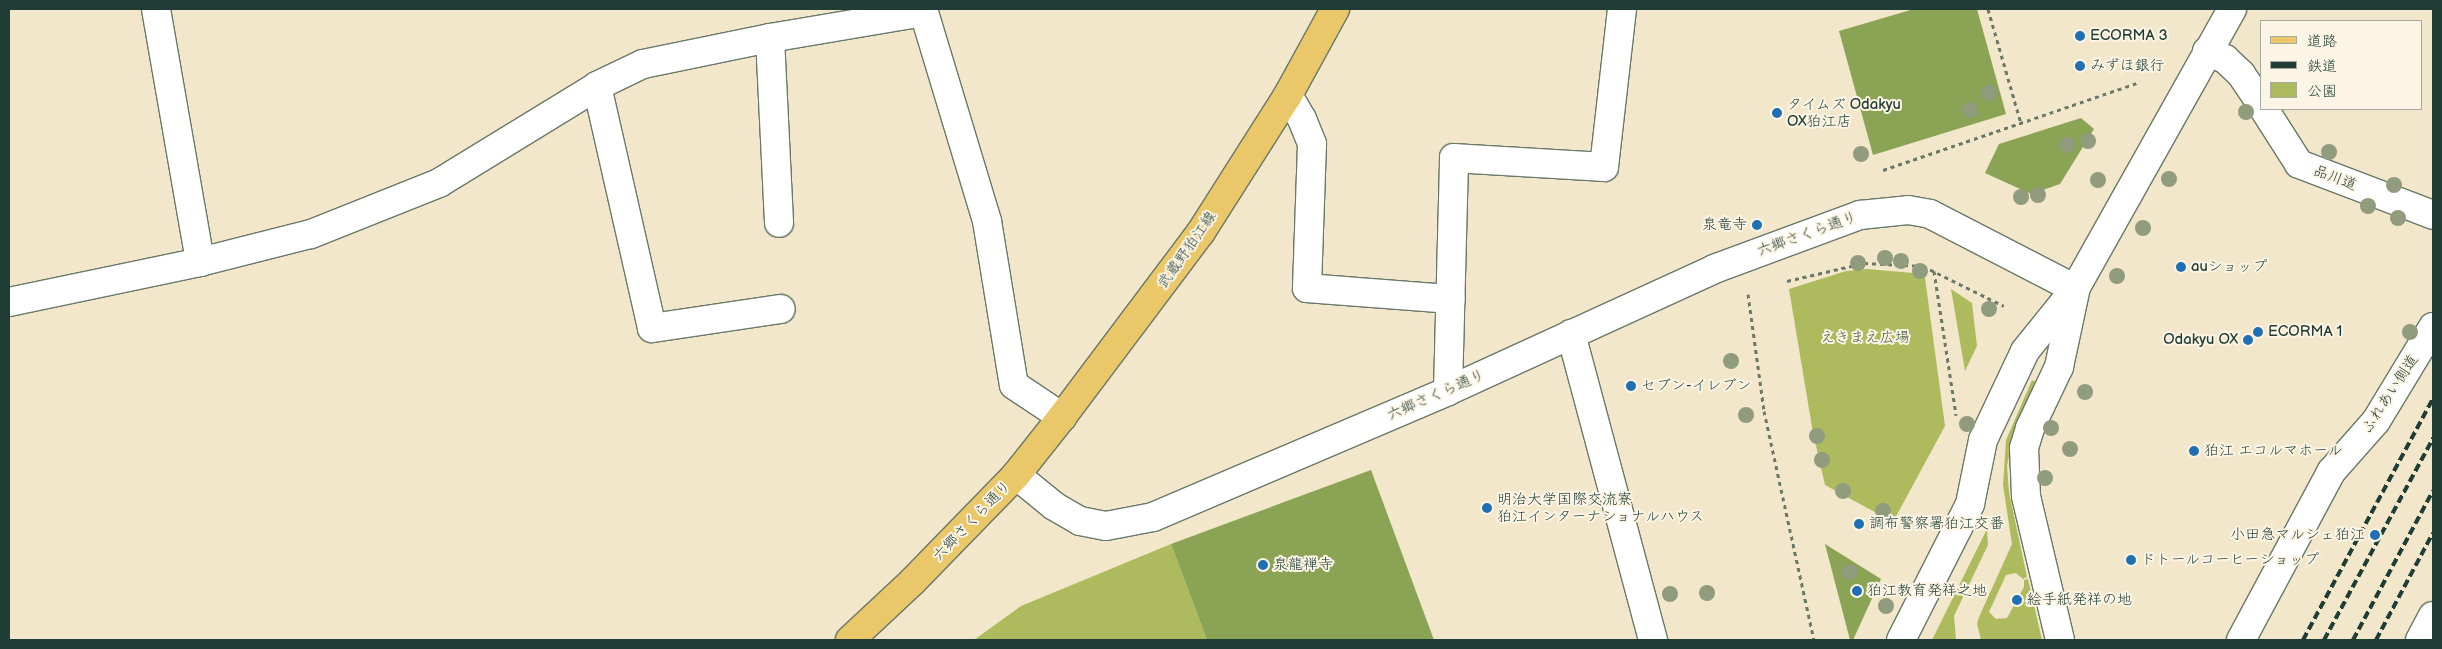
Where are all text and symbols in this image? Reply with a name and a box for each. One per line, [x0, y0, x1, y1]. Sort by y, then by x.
legend [2260, 20, 2422, 110]
place label: ECORMA 3 [2090, 27, 2168, 45]
marker: ECORMA 3 [2074, 30, 2086, 42]
text: 道路 [2307, 32, 2337, 51]
place label: みずほ銀行 [2090, 57, 2165, 75]
text: 鉄道 [2307, 57, 2337, 76]
marker: みずほ銀行 [2074, 60, 2086, 72]
text: 公園 [2307, 82, 2337, 101]
place label: タイムズ Odakyu OX狛江店 [1787, 95, 1902, 130]
marker: タイムズ Odakyu OX狛江店 [1771, 107, 1783, 119]
street label: 品川道 [2311, 162, 2359, 194]
street label: 武蔵野狛江線 [1154, 208, 1220, 292]
street label: 六郷さくら通り [1755, 208, 1859, 260]
place label: 泉竜寺 [1702, 216, 1747, 234]
marker: 泉竜寺 [1751, 219, 1763, 231]
place label: auショップ [2191, 258, 2268, 276]
marker: auショップ [2175, 261, 2187, 273]
place label: ECORMA 1 [2268, 323, 2342, 341]
marker: ECORMA 1 [2252, 326, 2264, 338]
park label: えきまえ広場 [1820, 329, 1910, 347]
place label: Odakyu OX [2163, 331, 2238, 349]
marker: Odakyu OX [2242, 334, 2254, 346]
street label: ふれあい側道 [2358, 351, 2422, 437]
street label: 六郷さくら通り [1384, 365, 1488, 425]
place label: セブン-イレブン [1641, 377, 1751, 395]
marker: セブン-イレブン [1625, 380, 1637, 392]
place label: 狛江 エコルマホール [2204, 442, 2343, 460]
marker: 狛江 エコルマホール [2188, 445, 2200, 457]
street label: 六郷さくら通り [929, 477, 1015, 565]
place label: 明治大学国際交流寮 狛江インターナショナルハウス [1497, 490, 1707, 525]
marker: 明治大学国際交流寮 狛江インターナショナルハウス [1481, 502, 1493, 514]
place label: 調布警察署狛江交番 [1869, 515, 2004, 533]
marker: 調布警察署狛江交番 [1853, 518, 1865, 530]
place label: 小田急マルシェ狛江 [2230, 526, 2365, 544]
marker: 小田急マルシェ狛江 [2369, 529, 2381, 541]
place label: ドトールコーヒーショップ [2141, 551, 2320, 569]
marker: ドトールコーヒーショップ [2125, 554, 2137, 566]
place label: 泉龍禅寺 [1273, 556, 1333, 574]
marker: 泉龍禅寺 [1257, 559, 1269, 571]
place label: 狛江教育発祥之地 [1867, 582, 1987, 600]
marker: 狛江教育発祥之地 [1851, 585, 1863, 597]
place label: 絵手紙発祥の地 [2027, 591, 2132, 609]
marker: 絵手紙発祥の地 [2011, 594, 2023, 606]

